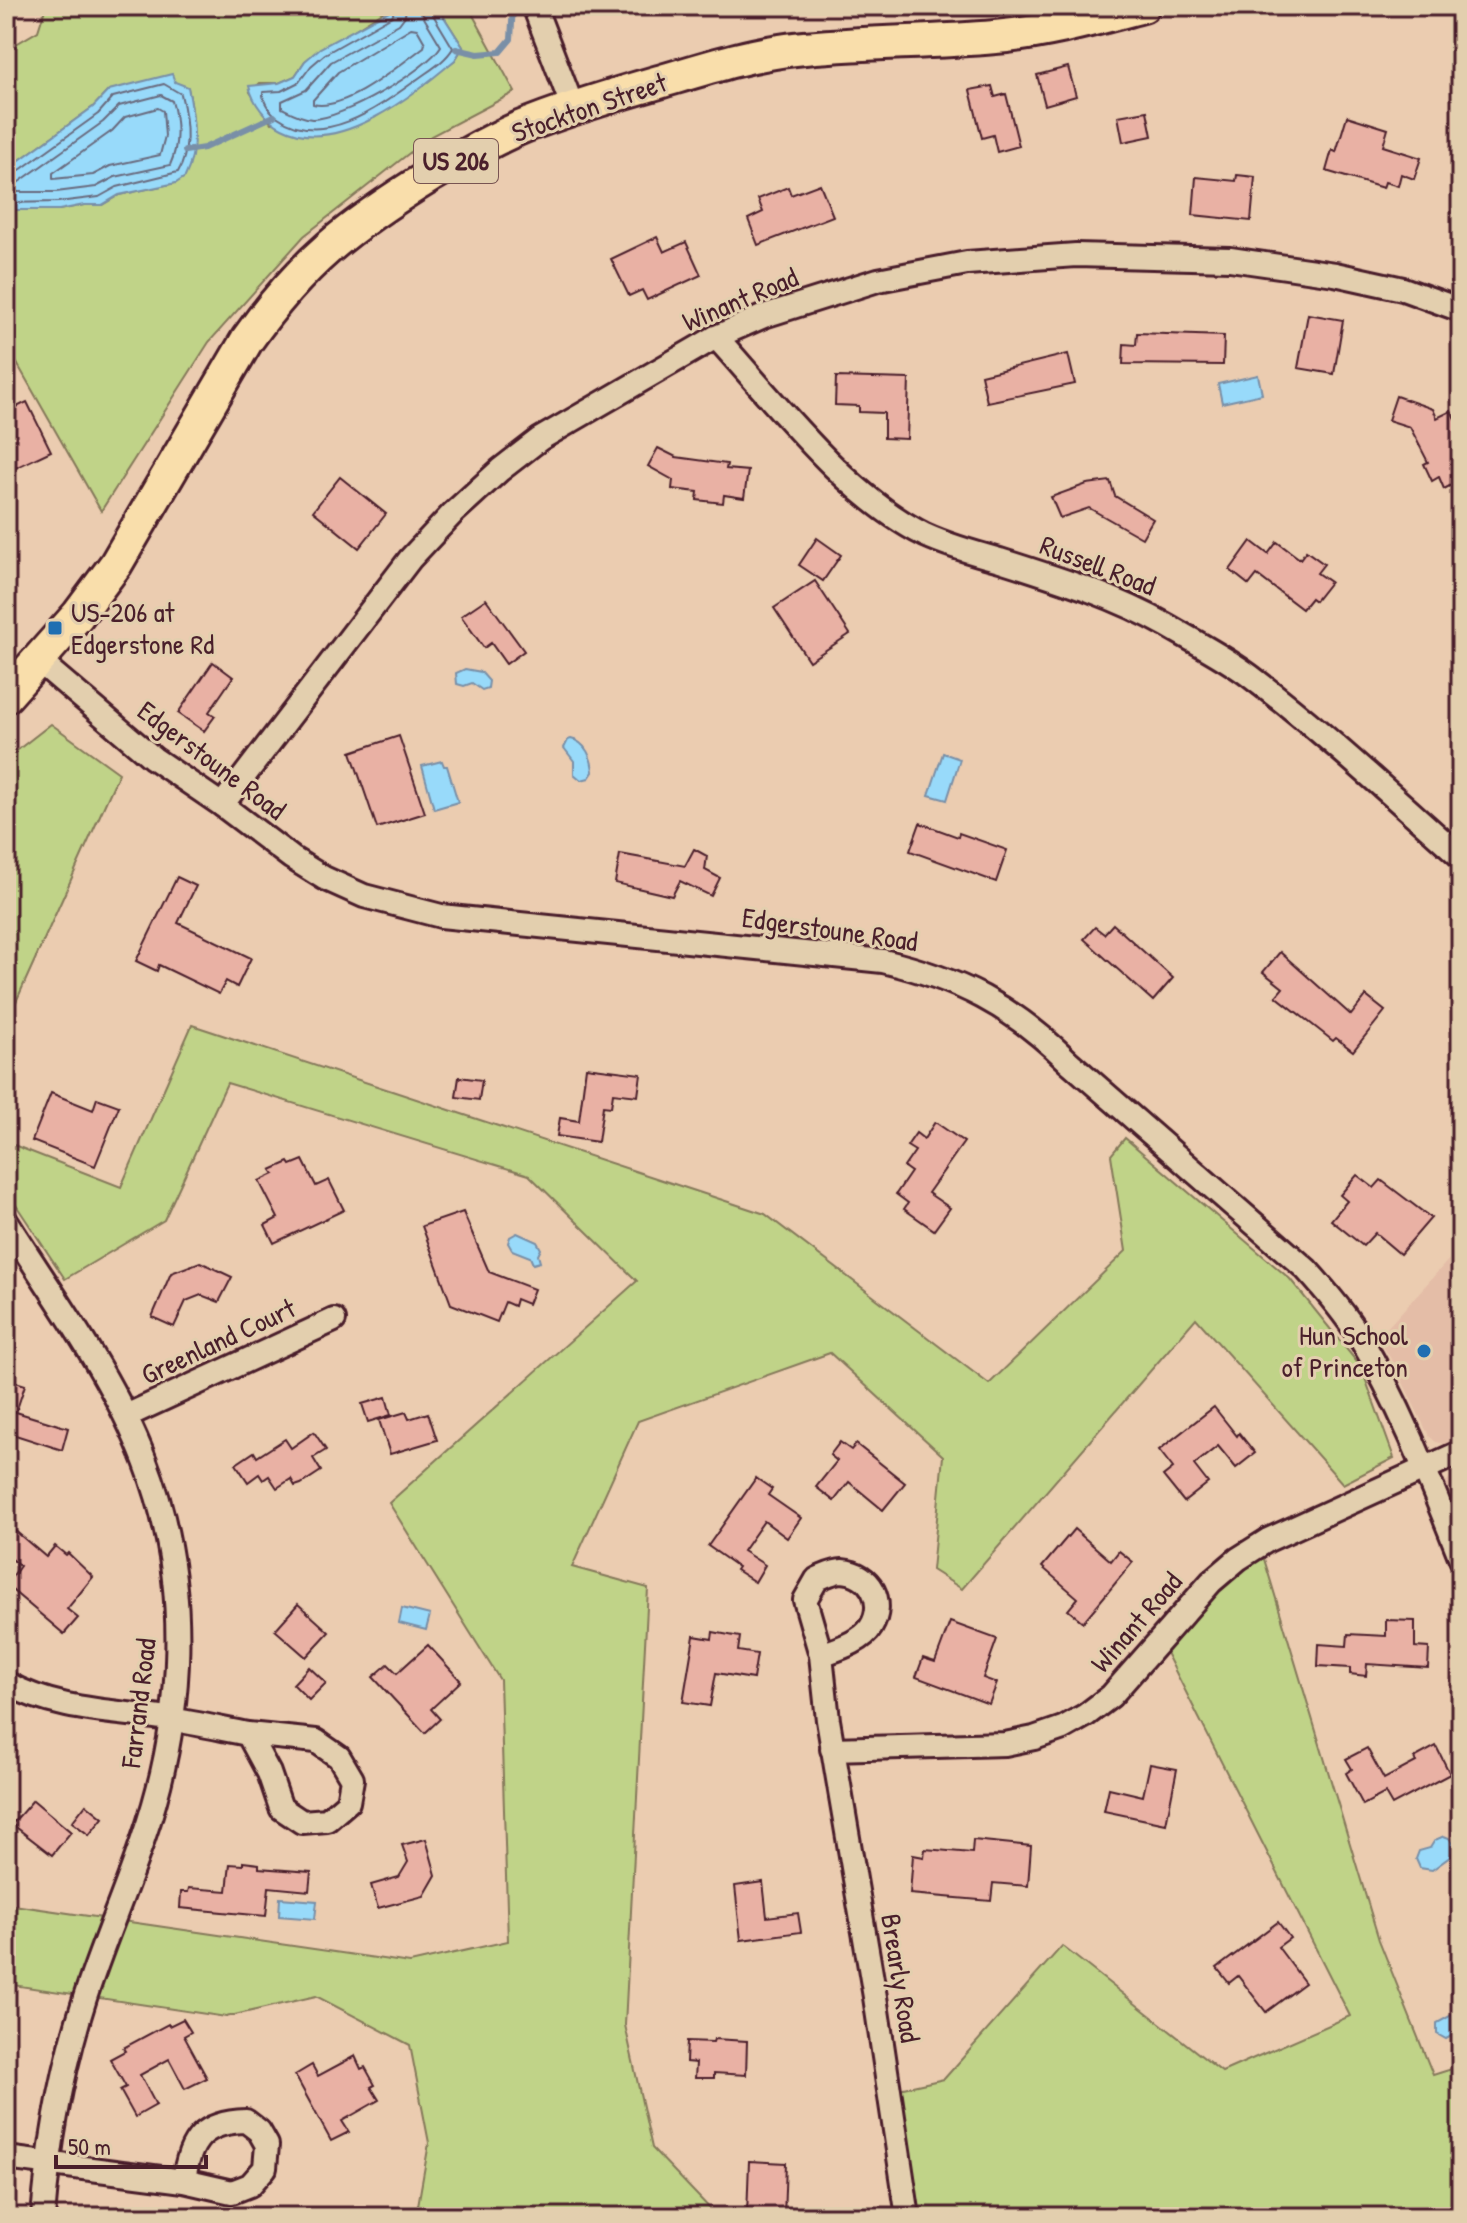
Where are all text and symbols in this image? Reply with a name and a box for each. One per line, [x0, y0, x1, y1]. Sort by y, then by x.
street label: Stockton Street [506, 63, 672, 151]
road number: US 206 [414, 139, 498, 183]
street label: Winant Road [677, 258, 804, 340]
street label: Russell Road [1035, 526, 1161, 604]
place label: US-206 at Edgerstone Rd [71, 593, 214, 663]
marker: US-206 at Edgerstone Rd [46, 619, 64, 637]
street label: Edgerstoune Road [130, 692, 294, 828]
street label: Edgerstoune Road [740, 898, 920, 960]
street label: Greenland Court [135, 1289, 302, 1393]
place label: Hun School of Princeton [1281, 1316, 1409, 1386]
marker: Hun School of Princeton [1415, 1342, 1433, 1360]
street label: Winant Road [1082, 1564, 1190, 1680]
street label: Farrand Road [111, 1636, 165, 1771]
street label: Brearly Road [872, 1911, 930, 2045]
scale bar [56, 2119, 206, 2169]
text: 50 m [68, 2130, 111, 2162]

